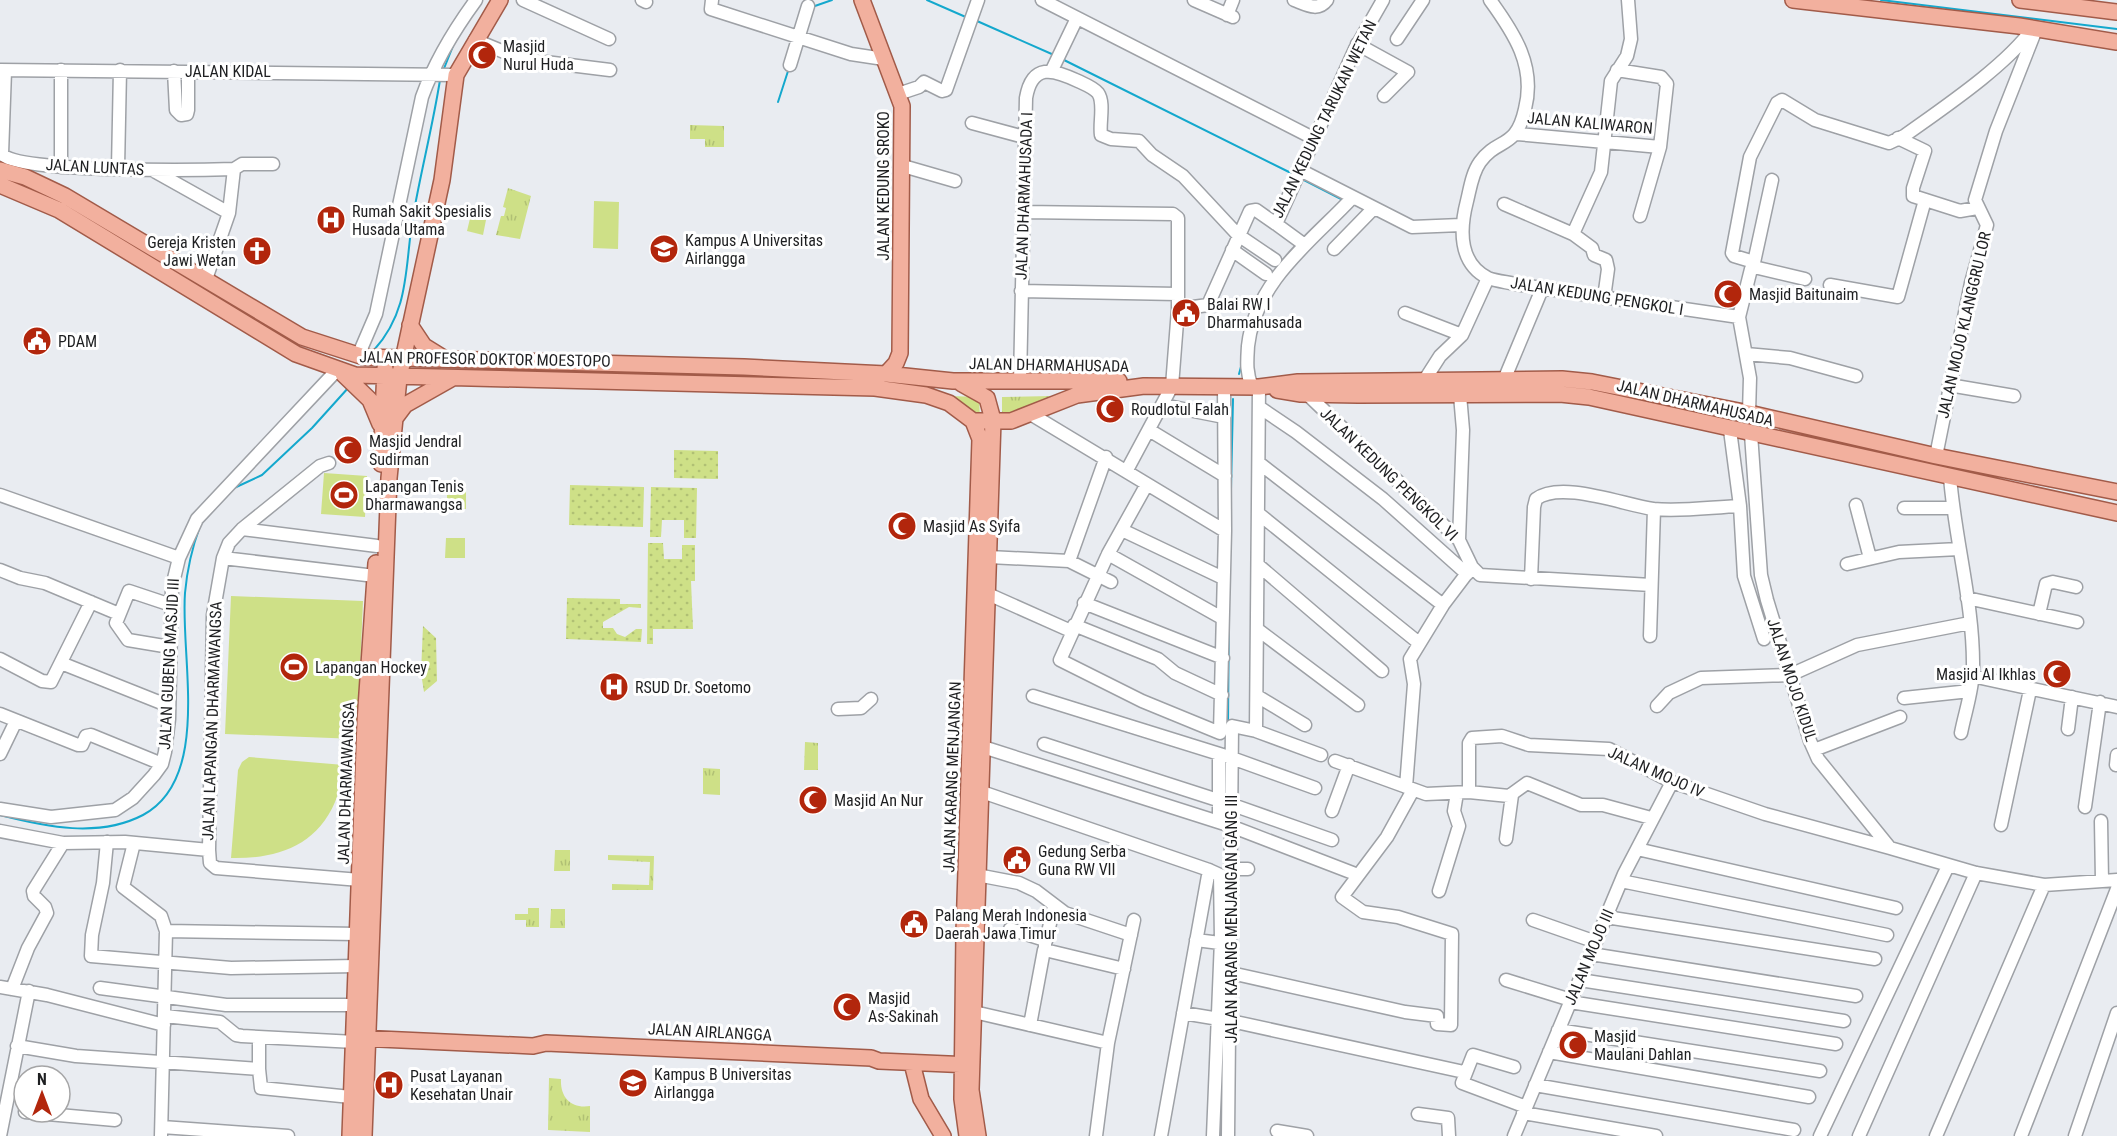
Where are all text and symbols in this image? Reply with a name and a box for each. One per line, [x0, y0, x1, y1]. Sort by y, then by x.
street label: JALAN KEDUNG TARUKAN WETAN [1268, 17, 1380, 221]
place label: Masjid Nurul Huda [503, 37, 574, 74]
mosque icon: Masjid Nurul Huda [466, 39, 498, 71]
street label: JALAN KIDAL [185, 62, 271, 81]
street label: JALAN KALIWARON [1526, 108, 1654, 138]
street label: JALAN KEDUNG SROKO [874, 111, 893, 261]
street label: JALAN DHARMAHUSADA I [1012, 112, 1036, 280]
street label: JALAN LUNTAS [45, 155, 145, 179]
place label: Rumah Sakit Spesialis Husada Utama [352, 202, 492, 239]
hospital icon: Rumah Sakit Spesialis Husada Utama [315, 204, 347, 236]
street label: JALAN MOJO KLANGGRU LOR [1933, 229, 1995, 420]
place label: Kampus A Universitas Airlangga [685, 231, 823, 268]
place label: Gereja Kristen Jawi Wetan [147, 233, 236, 270]
school or university icon: Kampus A Universitas Airlangga [648, 233, 680, 265]
church icon: Gereja Kristen Jawi Wetan [241, 235, 273, 267]
street label: JALAN KEDUNG PENGKOL I [1509, 273, 1685, 319]
mosque icon: Masjid Baitunaim [1712, 278, 1744, 310]
place label: Masjid Baitunaim [1749, 285, 1859, 304]
place label: Balai RW I Dharmahusada [1207, 295, 1302, 332]
public building icon: Balai RW I Dharmahusada [1170, 297, 1202, 329]
public building icon: PDAM [21, 325, 53, 357]
place label: PDAM [58, 332, 97, 351]
street label: JALAN PROFESOR DOKTOR MOESTOPO [359, 347, 611, 371]
street label: JALAN DHARMAHUSADA [969, 354, 1129, 376]
street label: JALAN DHARMAHUSADA [1615, 376, 1775, 430]
mosque icon: Roudlotul Falah [1094, 393, 1126, 425]
place label: Roudlotul Falah [1131, 400, 1229, 419]
street label: JALAN KEDUNG PENGKOL VI [1316, 403, 1462, 545]
place label: Masjid Jendral Sudirman [369, 432, 462, 469]
mosque icon: Masjid Jendral Sudirman [332, 434, 364, 466]
place label: Lapangan Tenis Dharmawangsa [365, 477, 464, 514]
sports icon: Lapangan Tenis Dharmawangsa [328, 479, 360, 511]
mosque icon: Masjid As Syifa [886, 510, 918, 542]
place label: Masjid As Syifa [923, 517, 1020, 536]
street label: JALAN GUBENG MASJID III [155, 578, 183, 750]
street label: JALAN LAPANGAN DHARMAWANGSA [198, 601, 226, 841]
street label: JALAN MOJO KIDUL [1763, 616, 1821, 744]
sports icon: Lapangan Hockey [278, 651, 310, 683]
place label: Lapangan Hockey [315, 658, 427, 677]
mosque icon: Masjid Al Ikhlas [2041, 658, 2073, 690]
place label: Masjid Al Ikhlas [1936, 665, 2036, 684]
hospital icon: RSUD Dr. Soetomo [598, 671, 630, 703]
place label: RSUD Dr. Soetomo [635, 678, 751, 697]
street label: JALAN KARANG MENJANGAN [939, 681, 965, 873]
street label: JALAN DHARMAWANGSA [334, 701, 358, 865]
street label: JALAN MOJO IV [1605, 742, 1707, 802]
mosque icon: Masjid An Nur [797, 784, 829, 816]
place label: Masjid An Nur [834, 791, 923, 810]
street label: JALAN KARANG MENJANGAN GANG III [1222, 795, 1241, 1043]
place label: Gedung Serba Guna RW VII [1038, 842, 1126, 879]
public building icon: Gedung Serba Guna RW VII [1001, 844, 1033, 876]
place label: Palang Merah Indonesia Daerah Jawa Timur [935, 906, 1087, 943]
street label: JALAN MOJO III [1560, 906, 1618, 1008]
public building icon: Palang Merah Indonesia Daerah Jawa Timur [898, 908, 930, 940]
place label: Masjid As-Sakinah [868, 989, 938, 1026]
mosque icon: Masjid As-Sakinah [831, 991, 863, 1023]
street label: JALAN AIRLANGGA [648, 1019, 772, 1045]
place label: Masjid Maulani Dahlan [1594, 1027, 1692, 1064]
mosque icon: Masjid Maulani Dahlan [1557, 1029, 1589, 1061]
north arrow [12, 1064, 72, 1124]
place label: Kampus B Universitas Airlangga [654, 1065, 792, 1102]
place label: Pusat Layanan Kesehatan Unair [410, 1067, 513, 1104]
school or university icon: Kampus B Universitas Airlangga [617, 1067, 649, 1099]
hospital icon: Pusat Layanan Kesehatan Unair [373, 1069, 405, 1101]
text: N [37, 1070, 47, 1089]

